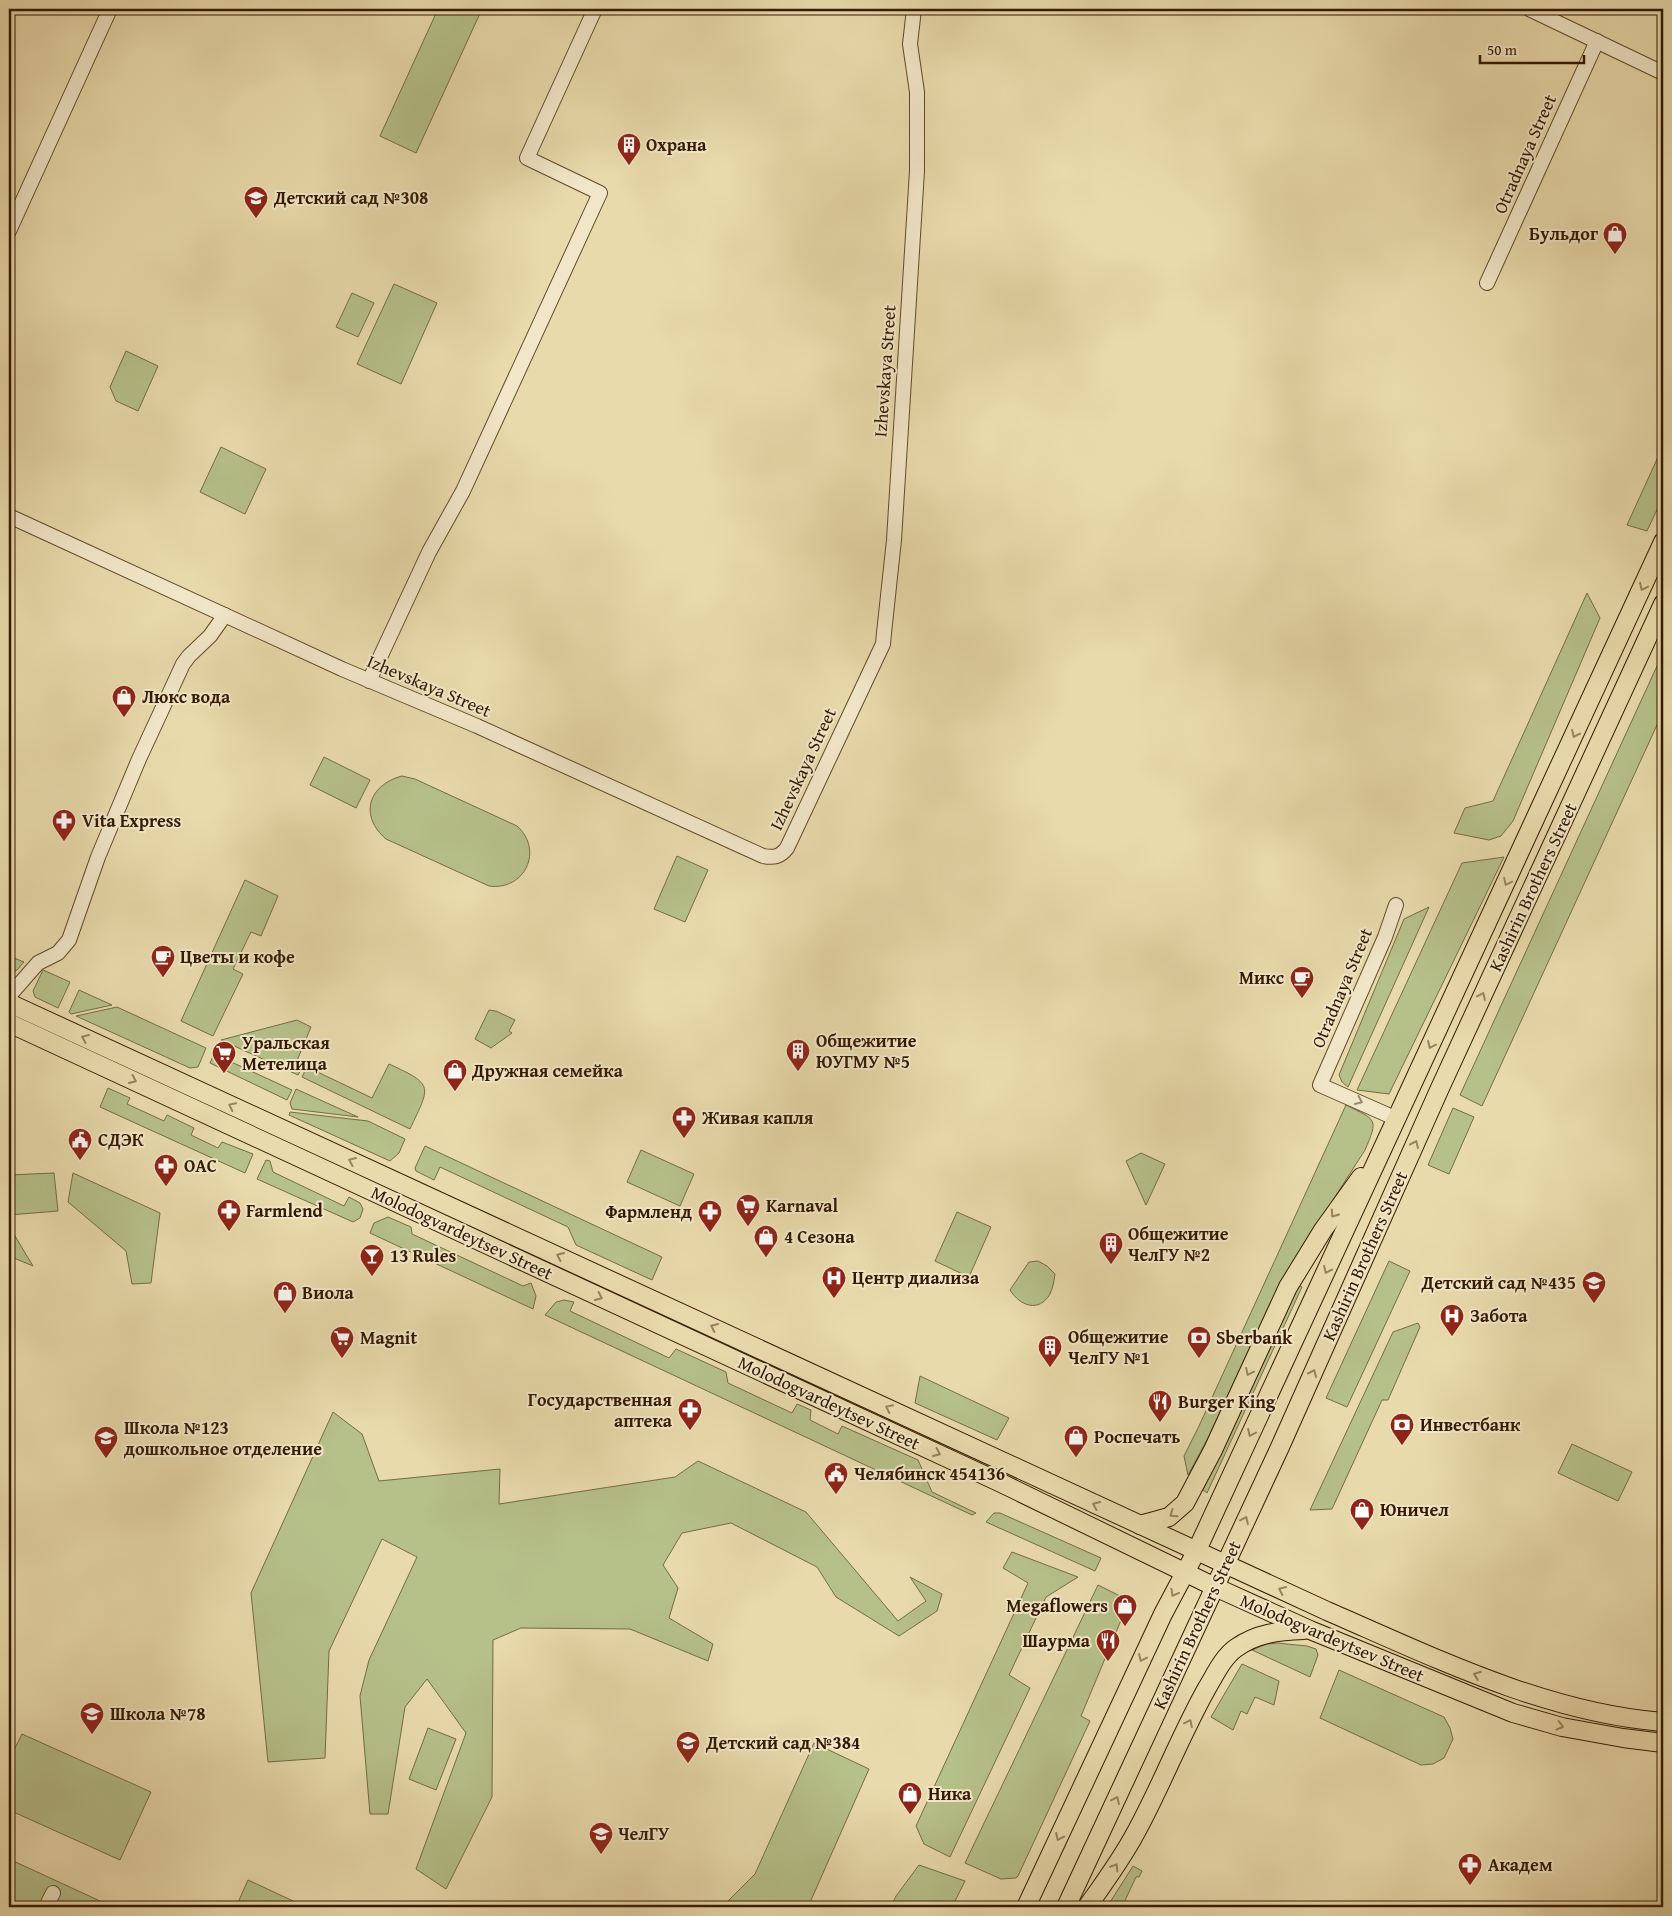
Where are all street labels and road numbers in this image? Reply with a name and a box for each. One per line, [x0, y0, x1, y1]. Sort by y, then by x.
street label: Otradnaya Street [1486, 89, 1563, 218]
street label: Izhevskaya Street [866, 303, 903, 438]
street label: Izhevskaya Street [363, 647, 496, 724]
street label: Izhevskaya Street [762, 702, 843, 835]
street label: Kashirin Brothers Street [1482, 797, 1584, 976]
street label: Otradnaya Street [1304, 923, 1379, 1052]
street label: Kashirin Brothers Street [1315, 1166, 1414, 1345]
street label: Molodogvardeytsev Street [367, 1179, 558, 1287]
street label: Molodogvardeytsev Street [734, 1349, 925, 1457]
street label: Kashirin Brothers Street [1146, 1535, 1248, 1714]
street label: Molodogvardeytsev Street [1236, 1586, 1429, 1689]

